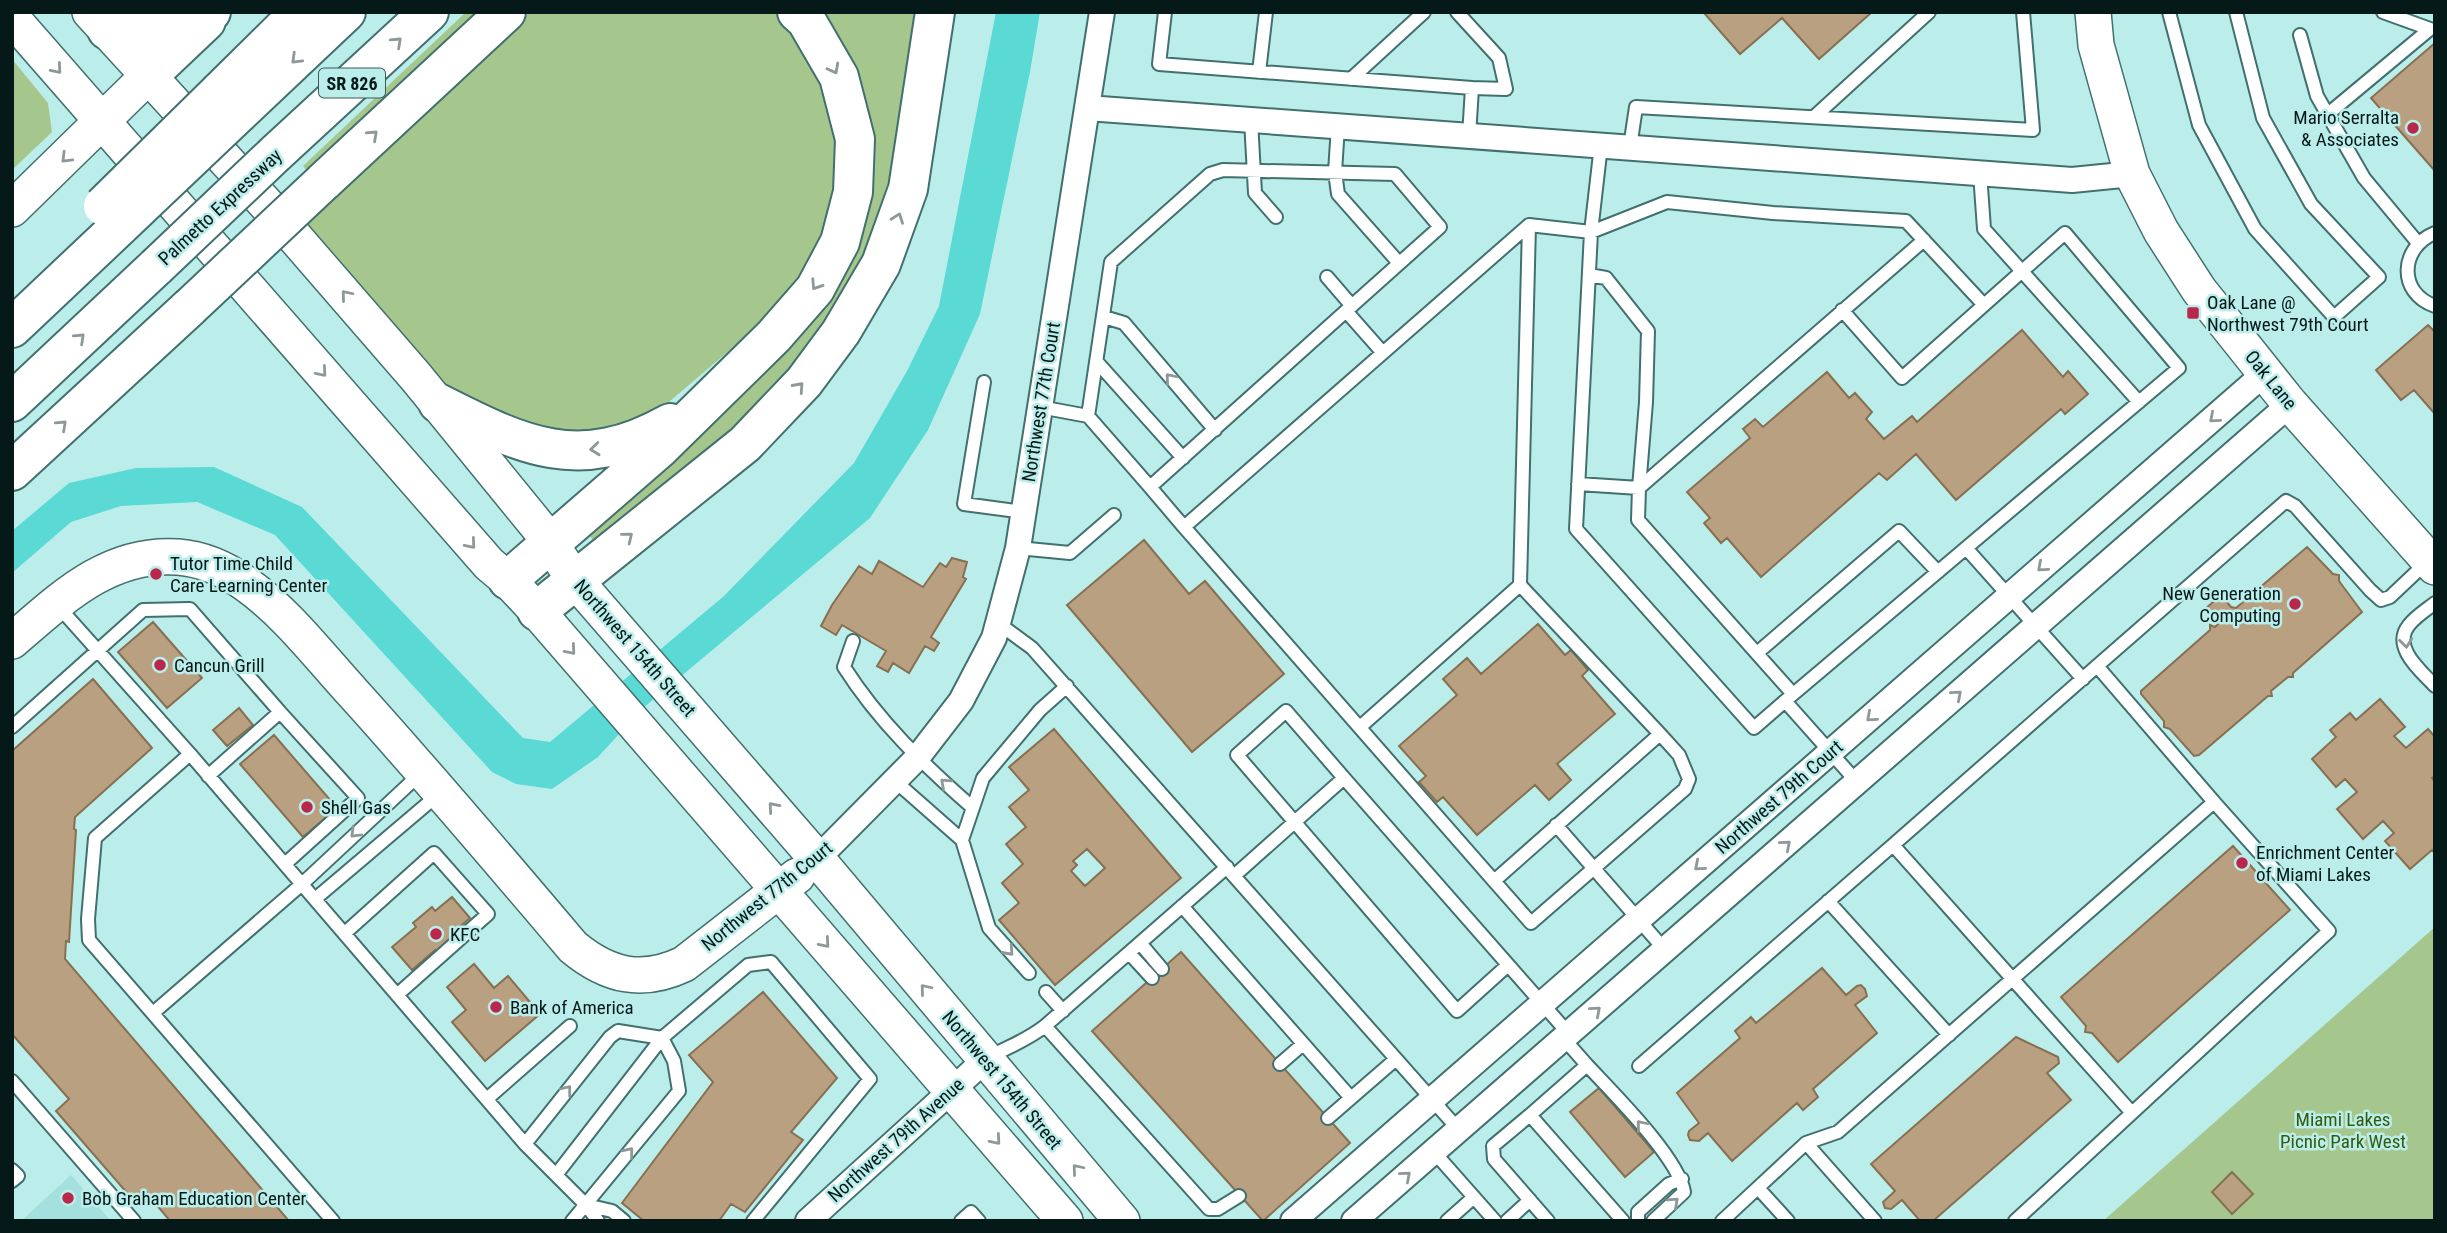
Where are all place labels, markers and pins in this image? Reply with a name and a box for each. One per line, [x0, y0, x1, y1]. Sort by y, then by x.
place label: Mario Serralta & Associates [2293, 106, 2399, 151]
marker: Mario Serralta & Associates [2405, 120, 2421, 136]
place label: Oak Lane @ Northwest 79th Court [2207, 291, 2369, 336]
marker: Oak Lane @ Northwest 79th Court [2185, 305, 2201, 321]
place label: Tutor Time Child Care Learning Center [170, 552, 327, 597]
marker: Tutor Time Child Care Learning Center [148, 566, 164, 582]
place label: New Generation Computing [2162, 582, 2281, 627]
marker: New Generation Computing [2287, 596, 2303, 612]
place label: Cancun Grill [174, 654, 265, 677]
marker: Cancun Grill [152, 657, 168, 673]
place label: Shell Gas [321, 796, 391, 819]
marker: Shell Gas [299, 799, 315, 815]
place label: Enrichment Center of Miami Lakes [2256, 841, 2395, 886]
marker: Enrichment Center of Miami Lakes [2234, 855, 2250, 871]
place label: KFC [450, 923, 480, 946]
marker: KFC [428, 926, 444, 942]
place label: Bank of America [510, 996, 634, 1019]
marker: Bank of America [488, 999, 504, 1015]
place label: Bob Graham Education Center [82, 1187, 307, 1210]
marker: Bob Graham Education Center [60, 1190, 76, 1206]

